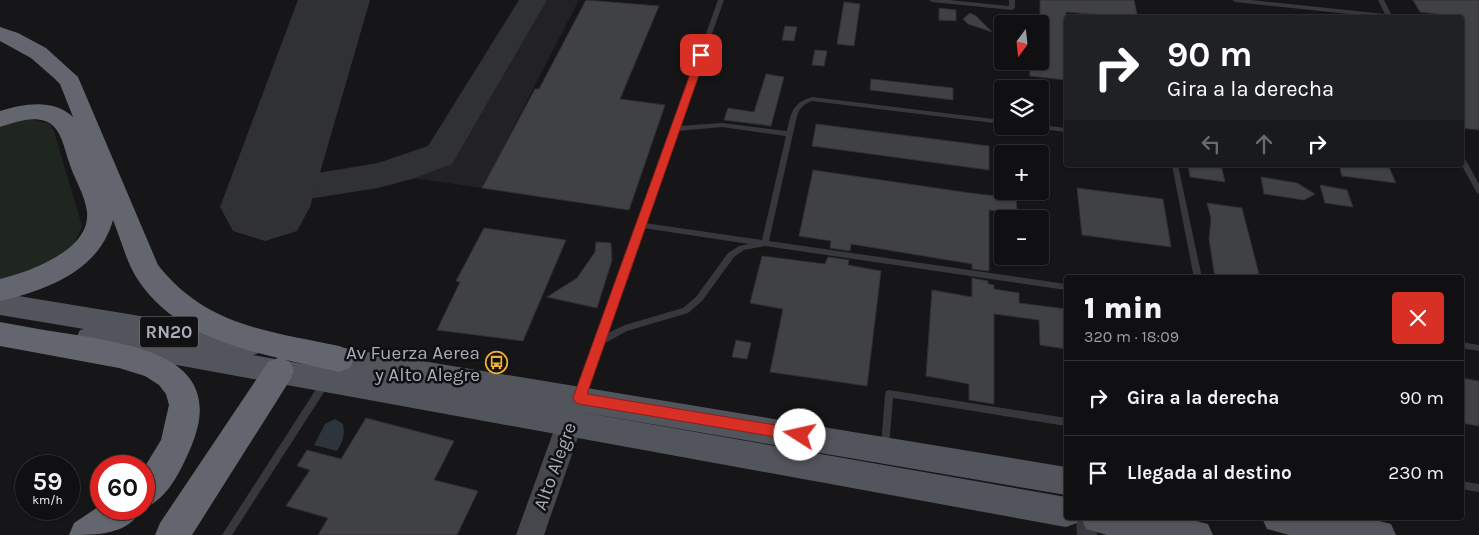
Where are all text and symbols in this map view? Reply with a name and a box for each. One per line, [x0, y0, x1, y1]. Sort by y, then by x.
north arrow [994, 15, 1049, 70]
map controls [994, 15, 1049, 265]
pin [680, 34, 722, 76]
text: 90 m [1167, 34, 1253, 75]
icon: right [1084, 35, 1149, 100]
icon: arrive [687, 41, 715, 69]
text: Gira a la derecha [1167, 76, 1334, 102]
button: layers [994, 80, 1049, 135]
icon: left [1197, 130, 1225, 158]
icon: ahead [1250, 130, 1278, 158]
icon: right [1303, 130, 1331, 158]
button: + [994, 145, 1049, 200]
button: − [994, 210, 1049, 265]
text: 1 min [1084, 290, 1163, 326]
button: close [1392, 292, 1444, 344]
road number: RN20 [140, 316, 198, 348]
text: 320 m · 18:09 [1084, 327, 1179, 346]
place label: Av Fuerza Aerea y Alto Alegre [346, 342, 480, 386]
bus stop icon: Av Fuerza Aerea y Alto Alegre [484, 351, 508, 375]
icon: right [1084, 384, 1112, 412]
text: Gira a la derecha [1127, 387, 1279, 409]
text: 90 m [1399, 387, 1444, 409]
position arrow [773, 408, 825, 460]
street label: Alto Alegre [529, 420, 581, 513]
speed limit sign: 60 [90, 455, 155, 520]
icon: arrive [1084, 459, 1112, 487]
text: Llegada al destino [1127, 462, 1292, 484]
text: 230 m [1388, 462, 1444, 484]
text: 59 [33, 467, 62, 496]
text: km/h [32, 493, 63, 507]

